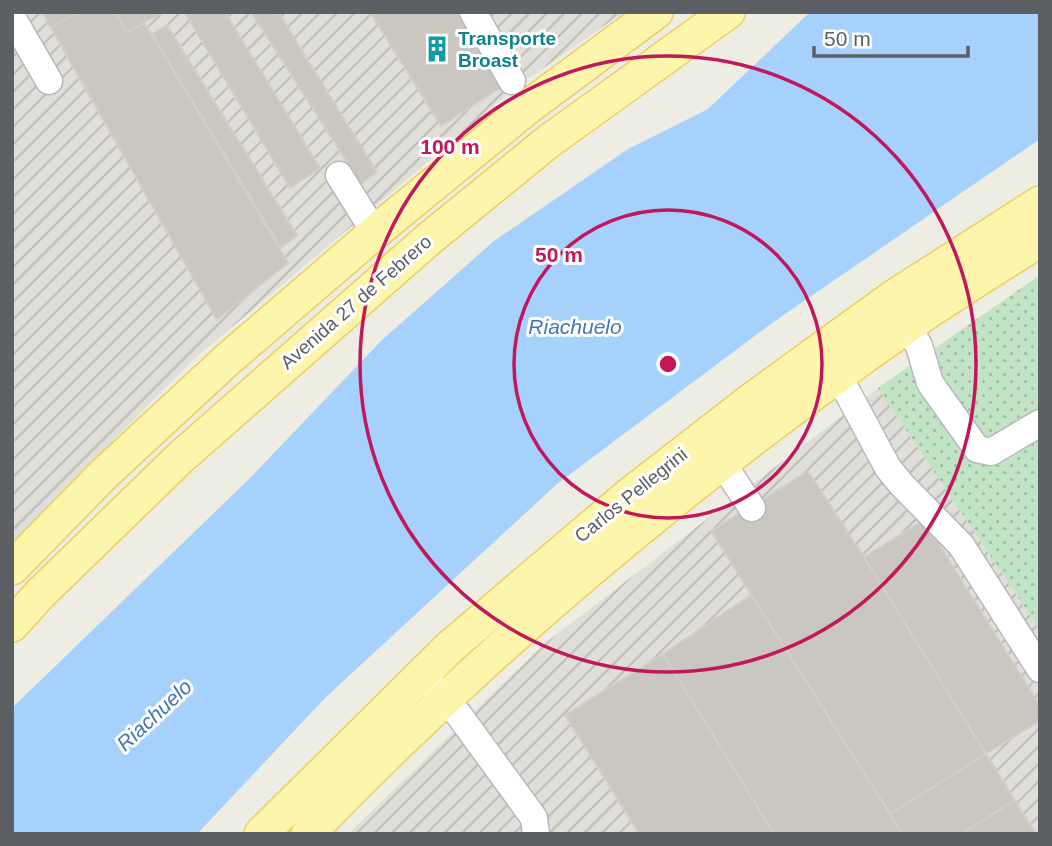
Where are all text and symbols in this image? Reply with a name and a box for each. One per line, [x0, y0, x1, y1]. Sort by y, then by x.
scale bar [814, 14, 968, 58]
text: 50 m [824, 27, 871, 50]
place label: Transporte Broast [458, 28, 556, 71]
building icon: Transporte Broast [422, 34, 452, 64]
text: 100 m [420, 135, 480, 158]
street label: Avenida 27 de Febrero [276, 231, 436, 373]
text: 50 m [535, 243, 583, 266]
water label: Riachuelo [528, 315, 622, 338]
centre of rings [656, 352, 680, 376]
street label: Carlos Pellegrini [571, 443, 691, 547]
water label: Riachuelo [112, 675, 196, 755]

